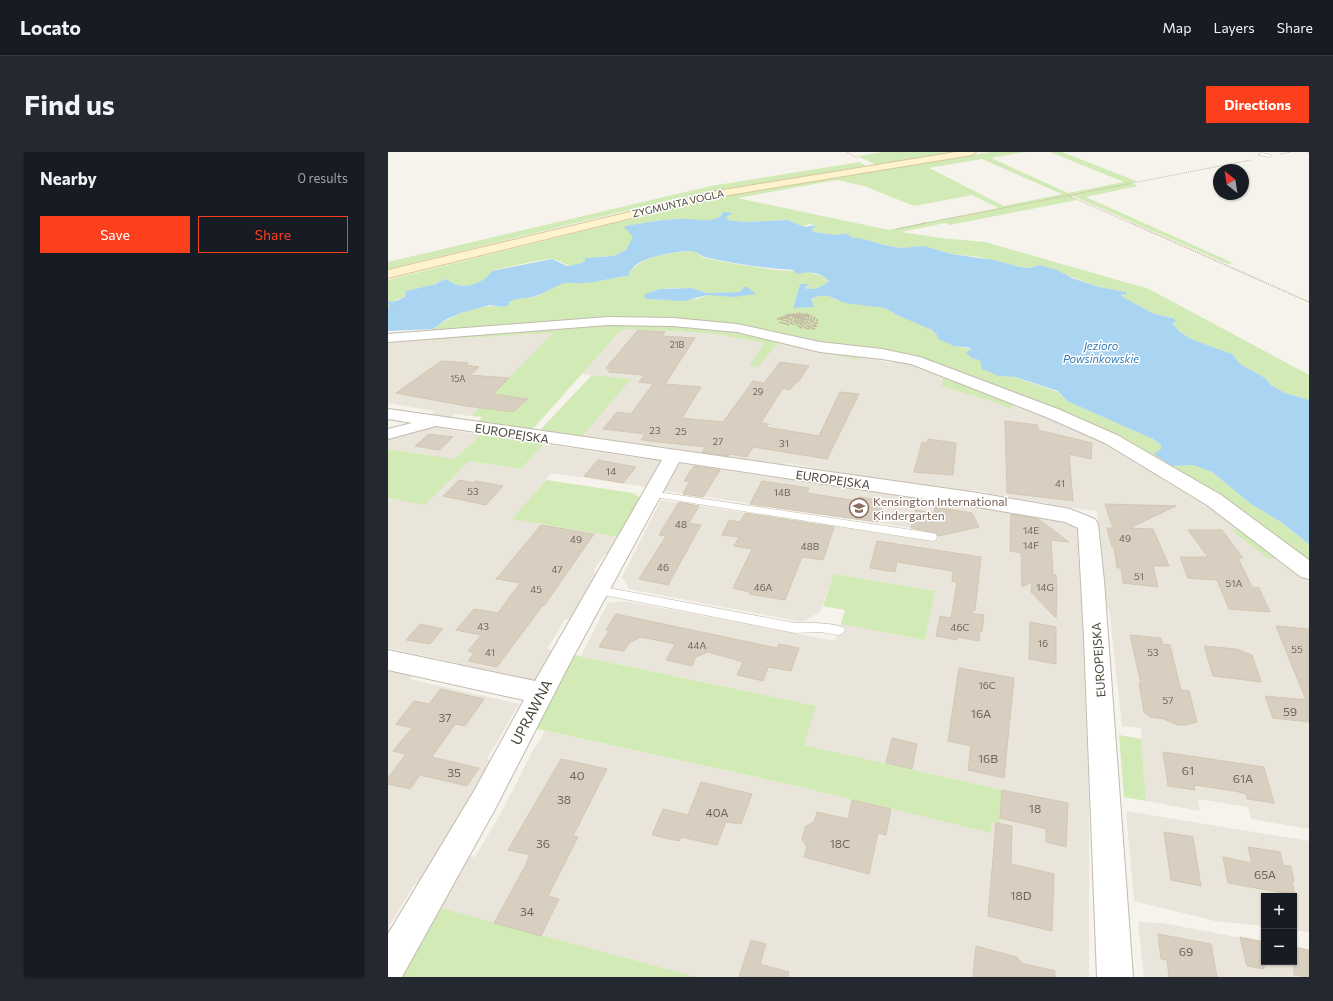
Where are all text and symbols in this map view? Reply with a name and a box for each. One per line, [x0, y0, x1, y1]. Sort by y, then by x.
text: Locato [20, 16, 81, 39]
text: Map [1163, 19, 1191, 36]
text: Layers [1213, 19, 1255, 36]
text: Share [1277, 19, 1313, 36]
button: Directions [1206, 86, 1309, 123]
text: Find us [24, 87, 115, 121]
north arrow [1213, 164, 1249, 200]
text: Nearby [40, 168, 97, 189]
text: 0 results [297, 170, 348, 186]
street label: ZYGMUNTA VOGLA [631, 187, 725, 219]
button: Save [40, 216, 190, 253]
button: Share [198, 216, 348, 253]
house number: 21B [670, 339, 685, 350]
water label: Jezioro Powsinkowskie [1063, 339, 1139, 365]
house number: 15A [450, 373, 466, 384]
house number: 29 [753, 386, 763, 397]
street label: EUROPEJSKA [474, 420, 550, 447]
house number: 23 [649, 424, 661, 436]
house number: 25 [675, 425, 687, 437]
house number: 27 [713, 435, 723, 447]
house number: 31 [779, 437, 789, 449]
house number: 14 [606, 465, 616, 477]
street label: EUROPEJSKA [795, 467, 871, 492]
house number: 41 [1055, 477, 1065, 489]
house number: 53 [467, 485, 479, 497]
house number: 14B [774, 486, 791, 498]
place label: Kensington International Kindergarten [873, 494, 1008, 522]
school or university icon: Kensington International Kindergarten [848, 497, 870, 519]
house number: 48 [675, 518, 687, 530]
house number: 14E [1023, 524, 1039, 536]
house number: 49 [1119, 532, 1131, 544]
house number: 49 [570, 533, 582, 545]
house number: 14F [1023, 539, 1039, 551]
house number: 48B [801, 540, 820, 552]
house number: 46 [657, 561, 669, 573]
house number: 47 [551, 563, 563, 575]
house number: 51 [1134, 570, 1144, 582]
house number: 51A [1226, 577, 1243, 589]
house number: 46A [754, 581, 772, 593]
house number: 14G [1036, 581, 1054, 593]
house number: 45 [530, 583, 542, 595]
house number: 43 [477, 620, 489, 632]
house number: 46C [951, 621, 970, 633]
street label: EUROPEJSKA [1088, 622, 1109, 698]
house number: 16 [1038, 637, 1048, 649]
house number: 44A [688, 639, 707, 651]
house number: 55 [1291, 643, 1303, 655]
house number: 41 [485, 646, 495, 658]
house number: 53 [1147, 646, 1159, 658]
street label: UPRAWNA [507, 676, 555, 748]
house number: 16C [978, 679, 996, 691]
house number: 57 [1162, 694, 1174, 706]
house number: 59 [1283, 704, 1297, 718]
house number: 16A [971, 706, 991, 720]
house number: 37 [438, 710, 452, 724]
house number: 16B [978, 751, 998, 765]
house number: 61 [1182, 763, 1194, 777]
house number: 35 [447, 765, 461, 779]
house number: 40 [569, 768, 585, 782]
house number: 61A [1233, 771, 1253, 785]
house number: 38 [557, 792, 571, 806]
house number: 18 [1029, 801, 1041, 815]
house number: 40A [705, 805, 729, 819]
house number: 36 [536, 836, 550, 850]
house number: 18C [830, 836, 850, 850]
house number: 65A [1254, 867, 1276, 881]
house number: 18D [1010, 888, 1032, 902]
map controls [1261, 893, 1297, 965]
button: + [1261, 893, 1297, 929]
house number: 34 [520, 904, 534, 918]
button: − [1261, 929, 1297, 965]
house number: 69 [1179, 944, 1193, 958]

